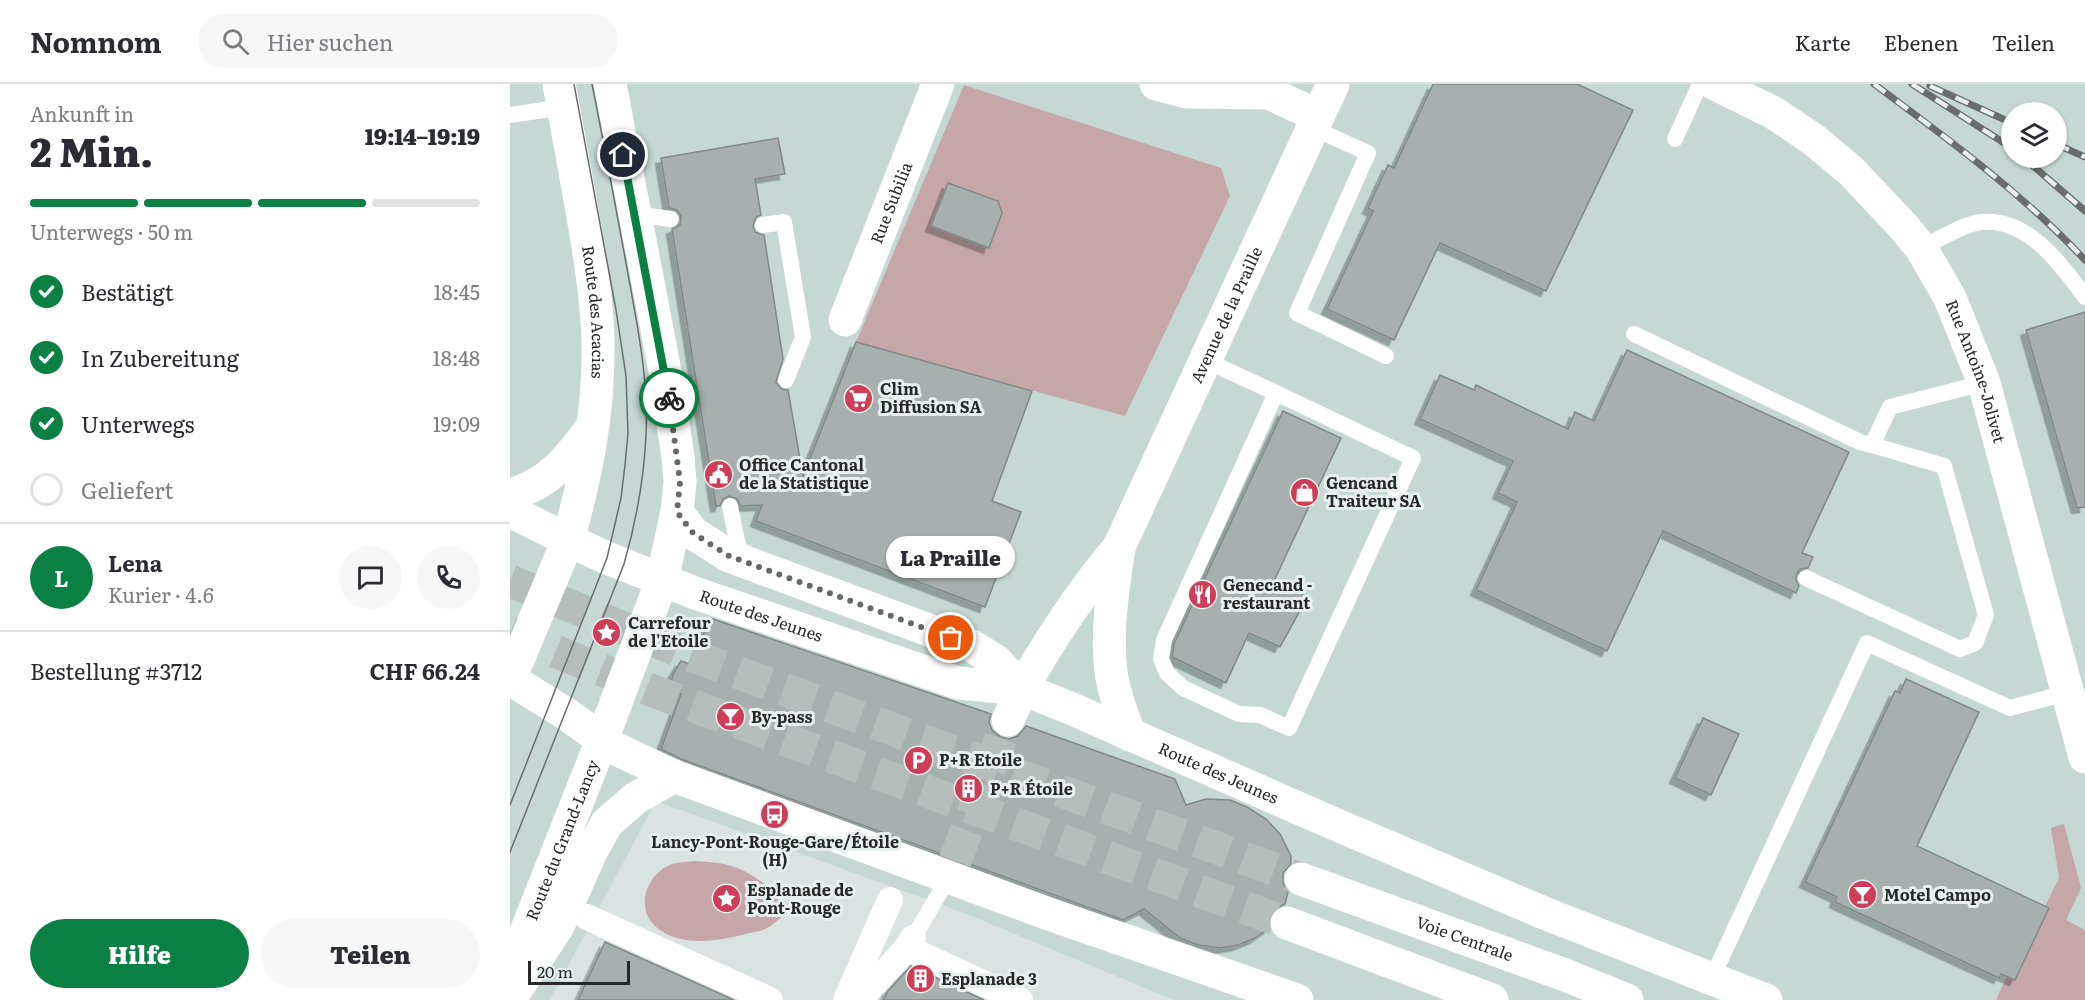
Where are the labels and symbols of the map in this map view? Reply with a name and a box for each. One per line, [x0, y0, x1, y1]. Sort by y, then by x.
pin [597, 129, 648, 180]
street label: Rue Subilia [863, 158, 917, 247]
street label: Avenue de la Praille [1184, 242, 1267, 387]
street label: Route des Acacias [577, 244, 611, 379]
street label: Rue Antoine-Jolivet [1941, 295, 2013, 446]
courier [639, 368, 699, 428]
place label: Clim Diffusion SA [880, 376, 982, 418]
supermarket icon: Clim Diffusion SA [843, 382, 875, 414]
place label: Office Cantonal de la Statistique [739, 452, 869, 494]
public building icon: Office Cantonal de la Statistique [702, 458, 734, 490]
place label: Gencand Traiteur SA [1326, 470, 1421, 512]
shop icon: Gencand Traiteur SA [1289, 476, 1321, 508]
callout: La Praille [886, 536, 1016, 578]
place label: Genecand - restaurant [1223, 572, 1312, 614]
restaurant icon: Genecand - restaurant [1186, 578, 1218, 610]
street label: Route des Jeunes [697, 582, 826, 647]
place label: Carrefour de l'Etoile [628, 610, 711, 652]
pin [925, 612, 976, 663]
place icon: Carrefour de l'Etoile [591, 616, 623, 648]
bar icon: By-pass [714, 701, 746, 733]
place label: By-pass [751, 704, 812, 728]
street label: Route des Jeunes [1155, 735, 1282, 809]
parking icon: P+R Etoile [902, 744, 934, 776]
place label: P+R Etoile [939, 747, 1022, 771]
street label: Route du Grand-Lancy [519, 755, 604, 924]
building icon: P+R Étoile [953, 773, 985, 805]
place label: P+R Étoile [990, 776, 1073, 800]
bus stop icon: Lancy-Pont-Rouge-Gare/Étoile (H) [759, 798, 791, 830]
place label: Lancy-Pont-Rouge-Gare/Étoile (H) [651, 829, 899, 871]
place label: Esplanade de Pont-Rouge [747, 877, 853, 919]
bar icon: Motel Campo [1847, 879, 1879, 911]
place label: Motel Campo [1884, 882, 1991, 906]
place icon: Esplanade de Pont-Rouge [710, 883, 742, 915]
street label: Voie Centrale [1413, 909, 1517, 966]
scale bar [528, 958, 630, 986]
building icon: Esplanade 3 [904, 963, 936, 995]
place label: Esplanade 3 [941, 966, 1037, 990]

